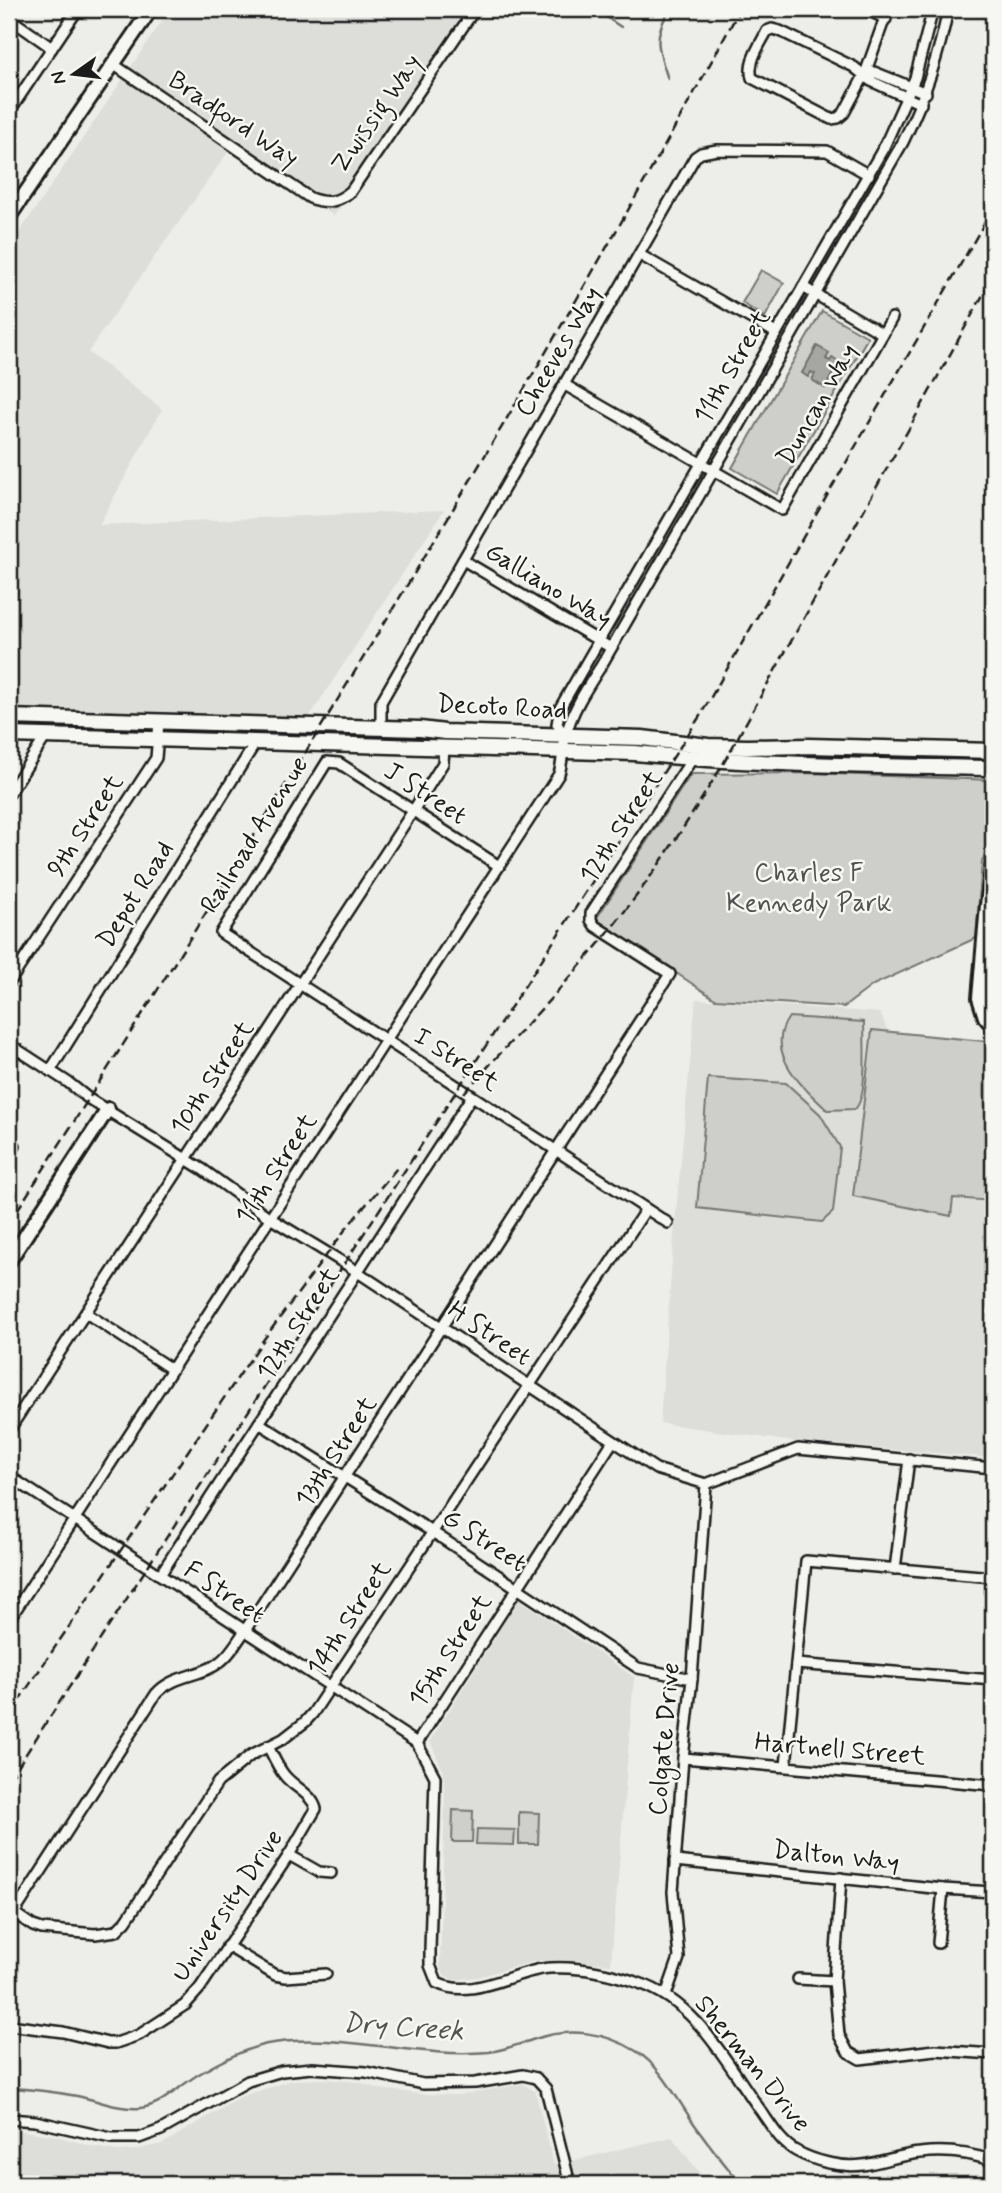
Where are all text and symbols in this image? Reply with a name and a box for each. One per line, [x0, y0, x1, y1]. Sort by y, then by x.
north arrow [38, 38, 108, 108]
street label: Zwissig Way [324, 48, 433, 182]
street label: Bradford Way [160, 64, 305, 178]
text: N [45, 69, 73, 87]
street label: Cheeves Way [508, 281, 610, 423]
street label: 11th Street [687, 304, 779, 430]
street label: Duncan Way [769, 338, 867, 472]
street label: Galliano Way [478, 535, 618, 637]
street label: Decoto Road [436, 688, 568, 728]
street label: Railroad Avenue [193, 750, 317, 920]
street label: J Street [377, 755, 473, 833]
street label: 12th Street [573, 764, 671, 890]
street label: 9th Street [40, 768, 132, 884]
street label: Depot Road [90, 835, 182, 955]
park label: Charles F Kennedy Park [726, 857, 892, 921]
street label: 10th Street [163, 1014, 263, 1142]
street label: I Street [407, 1020, 505, 1100]
street label: 11th Street [228, 1107, 326, 1231]
street label: 12th Street [250, 1261, 348, 1387]
street label: H Street [441, 1294, 537, 1374]
street label: 13th Street [288, 1390, 386, 1514]
street label: G Street [435, 1501, 533, 1581]
street label: F Street [177, 1554, 271, 1632]
street label: 14th Street [300, 1555, 400, 1683]
street label: 15th Street [402, 1588, 500, 1714]
street label: Colgate Drive [641, 1661, 691, 1817]
street label: Hartnell Street [753, 1726, 927, 1774]
street label: University Drive [164, 1823, 292, 1989]
street label: Dalton Way [771, 1833, 901, 1881]
street label: Sherman Drive [686, 1988, 818, 2140]
water label: Dry Creek [341, 2005, 465, 2051]

